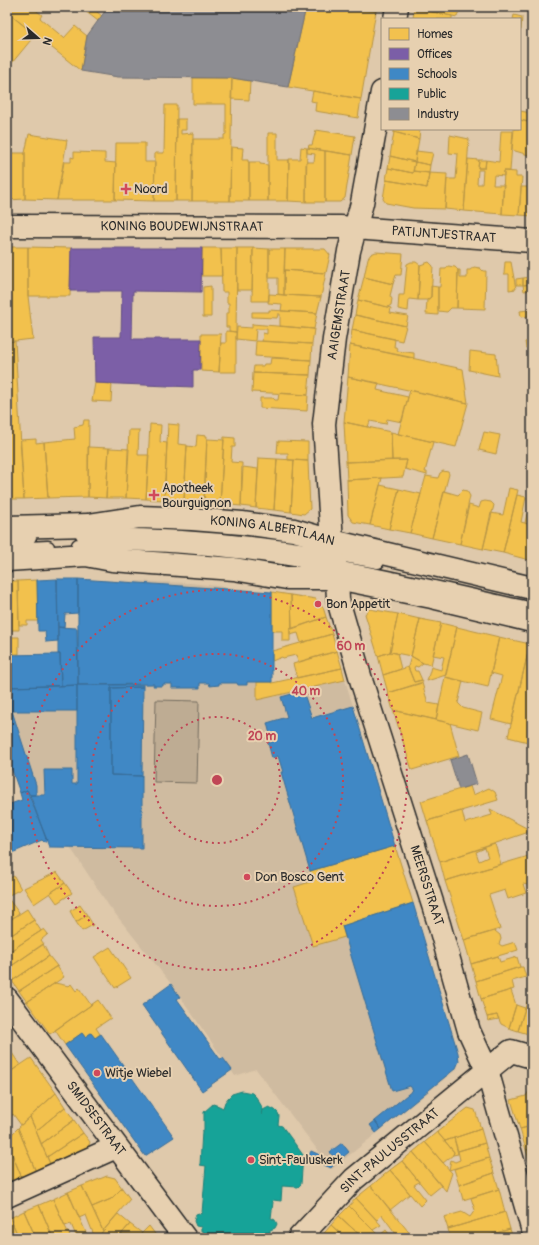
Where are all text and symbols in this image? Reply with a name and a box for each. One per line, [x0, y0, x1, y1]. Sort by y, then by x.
north arrow [18, 18, 58, 58]
legend [381, 18, 521, 130]
text: Homes [417, 27, 453, 42]
text: N [39, 36, 54, 47]
text: Offices [417, 47, 453, 62]
text: Schools [417, 67, 457, 82]
text: Public [417, 87, 447, 102]
text: Industry [417, 107, 459, 122]
place label: Noord [134, 181, 168, 197]
marker: Noord [121, 184, 131, 194]
street label: KONING BOUDEWIJNSTRAAT [100, 218, 264, 235]
street label: PATIJNTJESTRAAT [391, 223, 497, 246]
street label: AAIGEMSTRAAT [324, 269, 354, 361]
place label: Apotheek Bourguignon [162, 480, 231, 511]
marker: Apotheek Bourguignon [149, 490, 159, 500]
street label: KONING ALBERTLAAN [209, 512, 337, 549]
place label: Bon Appetit [326, 596, 391, 612]
marker: Bon Appetit [313, 599, 323, 609]
text: 60 m [337, 639, 366, 654]
text: 40 m [291, 684, 321, 699]
text: 20 m [248, 729, 276, 744]
centre of rings [210, 773, 224, 787]
street label: MEERSSTRAAT [406, 843, 447, 928]
place label: Don Bosco Gent [255, 869, 345, 885]
marker: Don Bosco Gent [242, 872, 252, 882]
place label: Witje Wiebel [105, 1065, 172, 1081]
marker: Witje Wiebel [92, 1068, 102, 1078]
street label: SMIDSESTRAAT [63, 1078, 129, 1159]
street label: SINT-PAULUSSTRAAT [337, 1105, 442, 1197]
place label: Sint-Pauluskerk [259, 1152, 343, 1168]
marker: Sint-Pauluskerk [246, 1155, 256, 1165]

